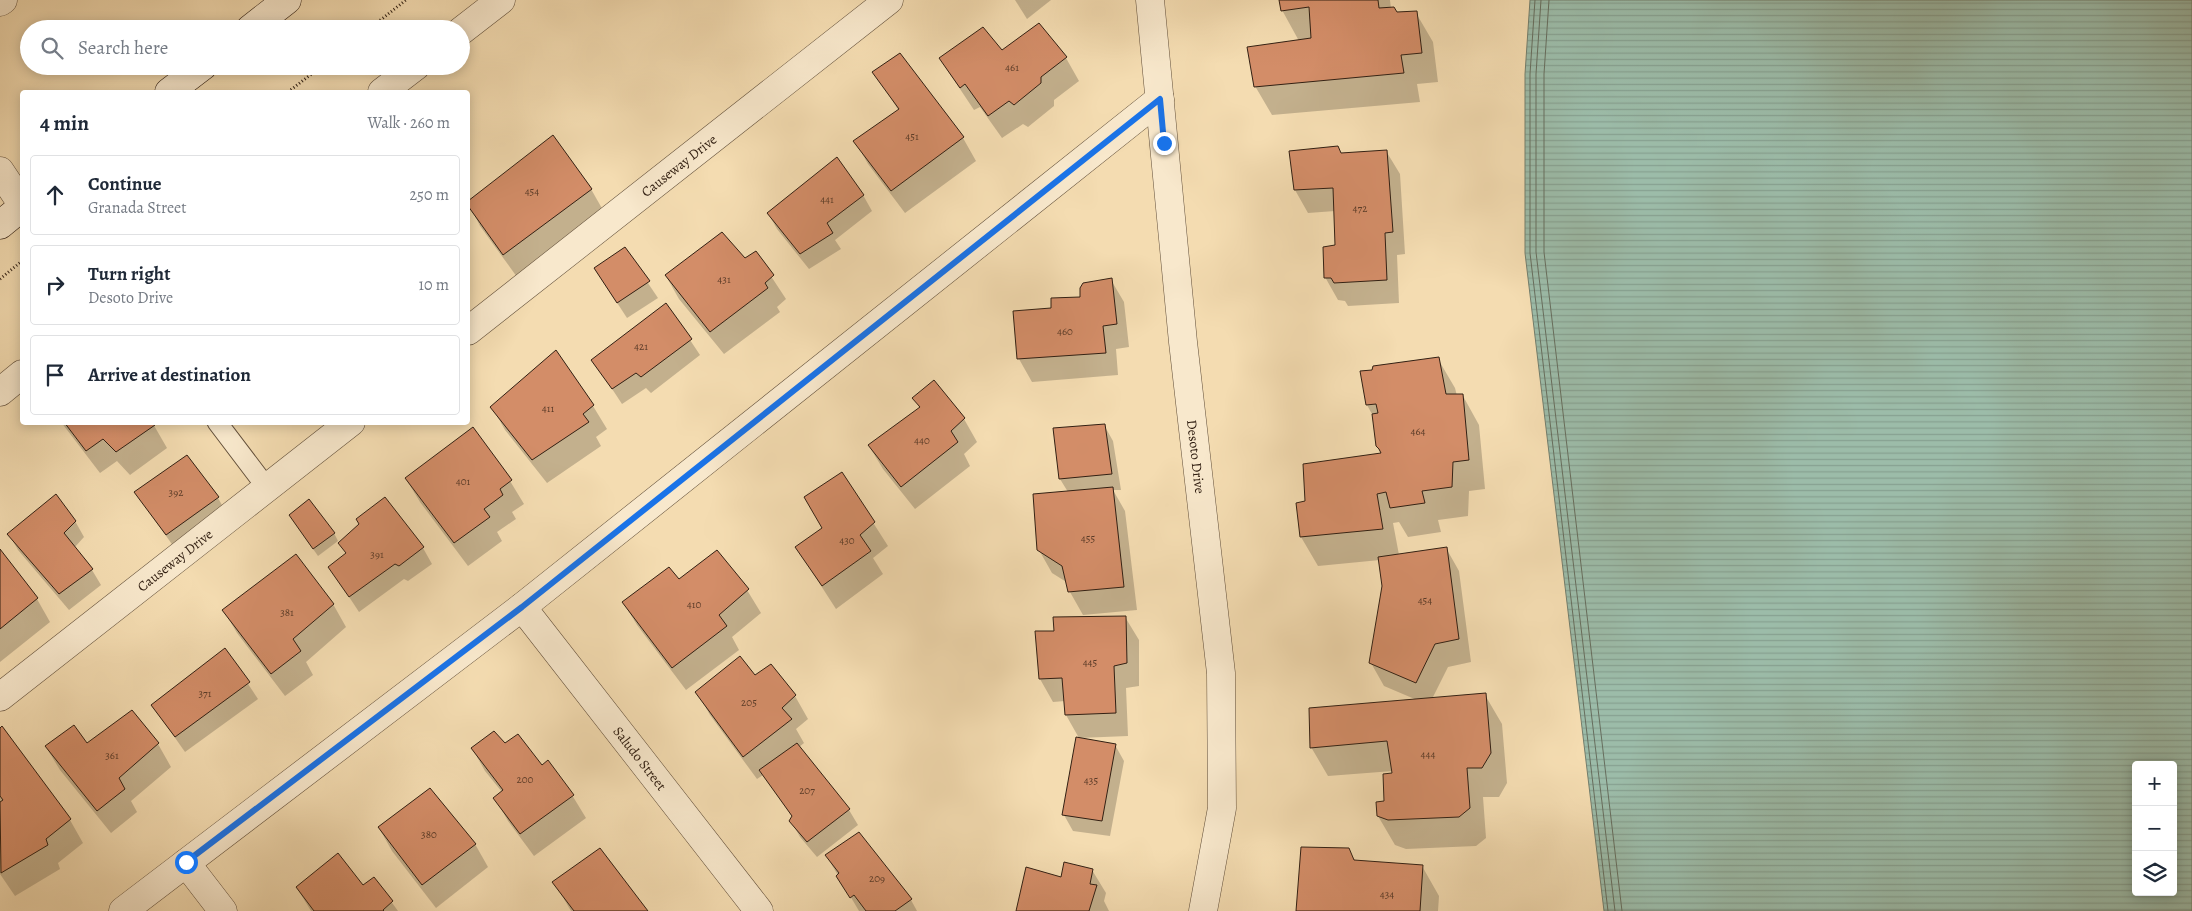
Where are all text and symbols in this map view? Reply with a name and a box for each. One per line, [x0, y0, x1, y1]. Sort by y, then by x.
search box [20, 20, 470, 75]
icon: search [38, 34, 66, 62]
text: Search here [78, 35, 168, 61]
house number: 461 [1005, 60, 1019, 75]
text: 4 min [40, 109, 89, 137]
text: Walk · 260 m [368, 112, 450, 134]
house number: 451 [905, 129, 919, 144]
street label: Causeway Drive [637, 130, 721, 201]
route end [1153, 132, 1176, 155]
text: Continue [88, 171, 162, 197]
icon: ahead [41, 181, 69, 209]
text: 250 m [410, 184, 449, 206]
house number: 454 [525, 184, 539, 199]
house number: 441 [820, 192, 834, 207]
text: Granada Street [88, 197, 187, 219]
house number: 472 [1353, 201, 1367, 216]
text: Turn right [88, 261, 170, 287]
icon: right [41, 271, 69, 299]
house number: 431 [717, 272, 731, 287]
text: 10 m [419, 274, 449, 296]
text: Desoto Drive [88, 287, 173, 309]
house number: 460 [1057, 324, 1073, 339]
house number: 421 [634, 339, 648, 354]
icon: arrive [41, 361, 69, 389]
text: Arrive at destination [88, 362, 251, 388]
house number: 411 [542, 401, 554, 416]
street label: Desoto Drive [1182, 419, 1209, 495]
house number: 464 [1410, 424, 1426, 439]
house number: 440 [914, 433, 930, 448]
house number: 401 [456, 474, 471, 489]
house number: 392 [169, 485, 183, 500]
street label: Causeway Drive [133, 525, 217, 596]
house number: 455 [1081, 531, 1095, 546]
house number: 430 [839, 533, 855, 548]
house number: 391 [370, 547, 384, 562]
house number: 454 [1418, 593, 1432, 608]
house number: 410 [687, 597, 701, 612]
house number: 381 [280, 605, 294, 620]
house number: 445 [1083, 655, 1098, 670]
house number: 371 [199, 686, 212, 701]
house number: 205 [741, 695, 757, 710]
street label: Saludo Street [609, 723, 671, 795]
house number: 444 [1421, 747, 1435, 762]
house number: 361 [105, 748, 119, 763]
map controls [2132, 761, 2177, 896]
button: + [2132, 761, 2177, 806]
house number: 200 [517, 772, 534, 787]
house number: 435 [1084, 773, 1098, 788]
house number: 207 [799, 783, 815, 798]
button: − [2132, 806, 2177, 851]
house number: 380 [421, 827, 437, 842]
route start [175, 851, 198, 874]
button: layers [2132, 851, 2177, 896]
house number: 209 [869, 871, 885, 886]
house number: 434 [1380, 887, 1394, 902]

